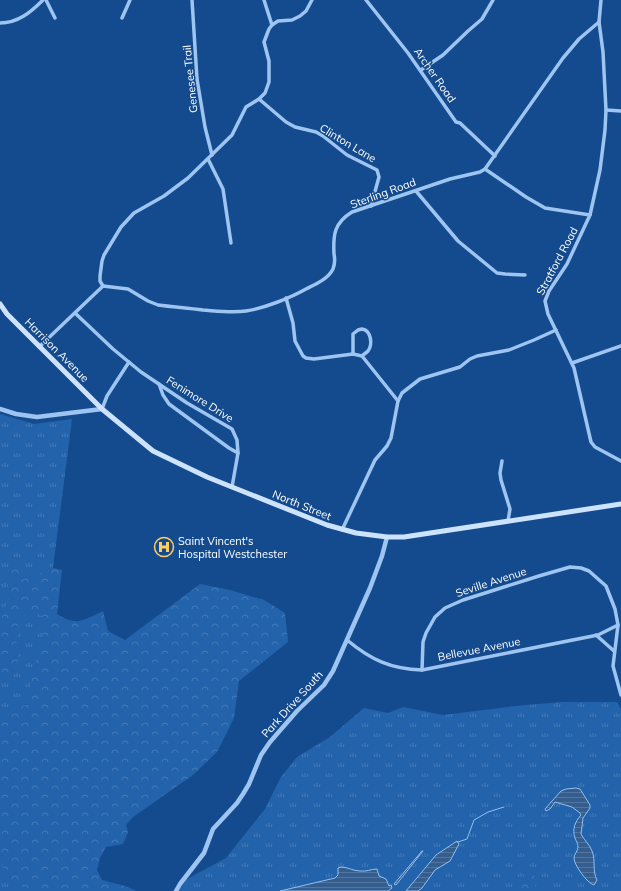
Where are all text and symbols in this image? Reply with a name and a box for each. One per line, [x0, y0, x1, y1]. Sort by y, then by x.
street label: Genesee Trail [179, 44, 201, 114]
street label: Archer Road [411, 45, 459, 105]
street label: Clinton Lane [317, 121, 379, 165]
street label: Sterling Road [348, 175, 418, 211]
street label: Stratford Road [533, 224, 581, 298]
street label: Harrison Avenue [22, 315, 92, 385]
street label: Fenimore Drive [164, 373, 236, 425]
street label: North Street [270, 487, 334, 523]
place label: Saint Vincent's Hospital Westchester [178, 534, 287, 561]
hospital icon: Saint Vincent's Hospital Westchester [153, 536, 175, 558]
street label: Seville Avenue [454, 564, 528, 600]
street label: Bellevue Avenue [436, 634, 522, 664]
street label: Park Drive South [258, 668, 326, 740]

